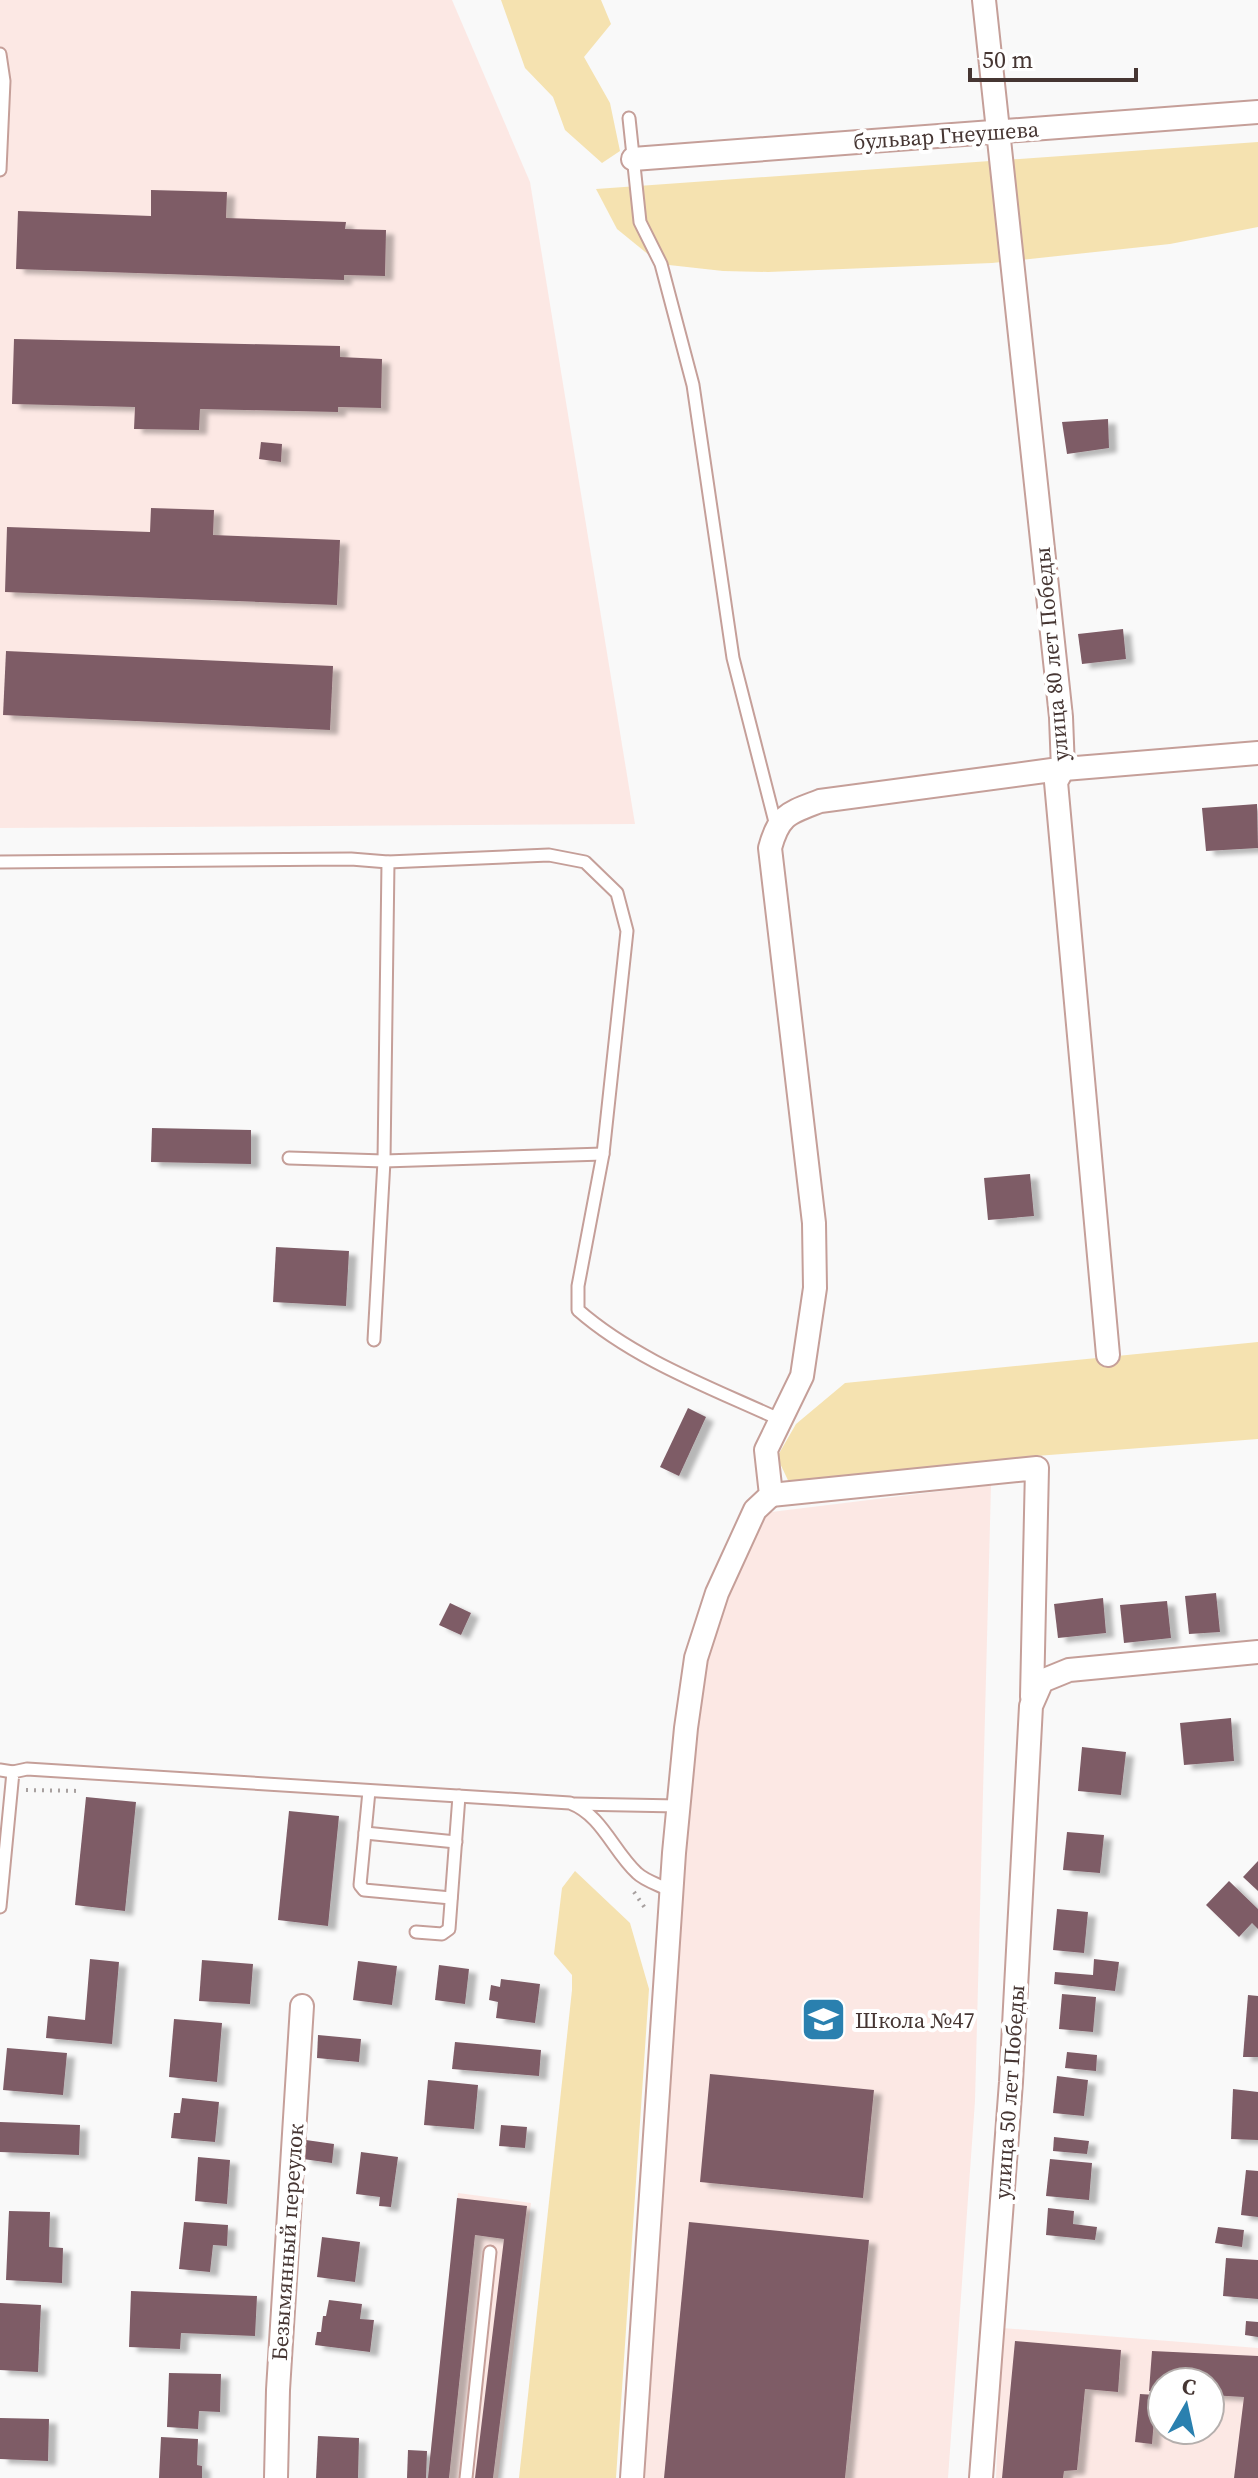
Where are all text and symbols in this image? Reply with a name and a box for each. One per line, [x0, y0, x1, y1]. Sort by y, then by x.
scale bar [970, 32, 1136, 82]
text: 50 m [982, 43, 1033, 76]
street label: бульвар Гнеушева [852, 113, 1041, 156]
street label: улица 80 лет Победы [1027, 546, 1075, 762]
street label: улица 50 лет Победы [987, 1984, 1031, 2200]
school or university icon: Школа №47 [800, 1996, 848, 2044]
place label: Школа №47 [855, 2005, 975, 2035]
street label: Безымянный переулок [264, 2122, 310, 2362]
north arrow [1146, 2366, 1226, 2446]
text: С [1180, 2370, 1199, 2402]

